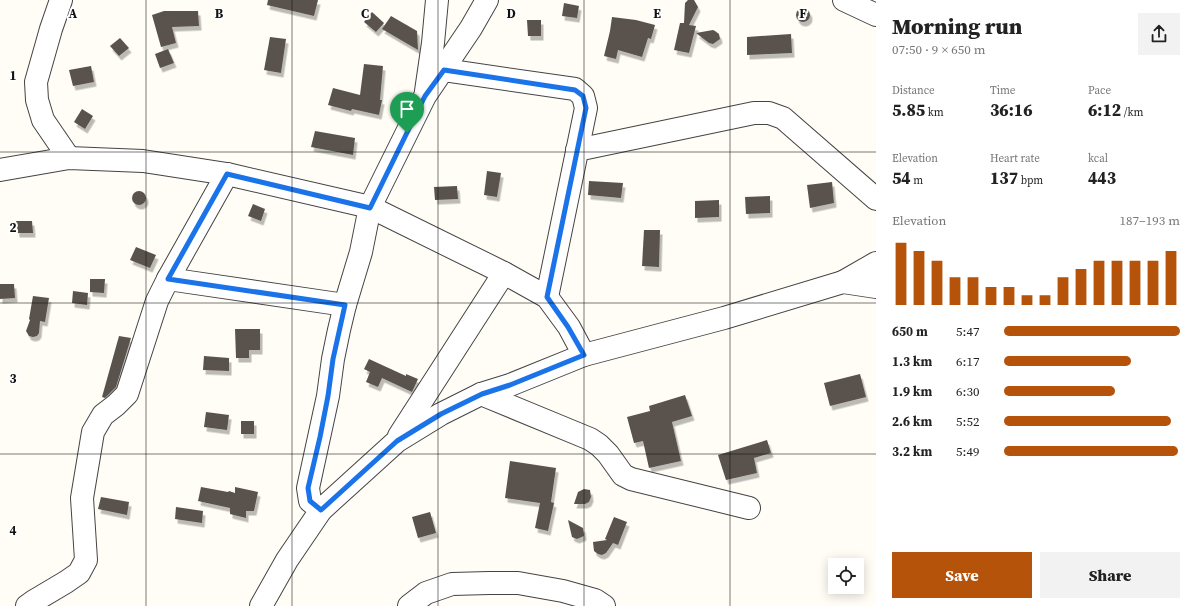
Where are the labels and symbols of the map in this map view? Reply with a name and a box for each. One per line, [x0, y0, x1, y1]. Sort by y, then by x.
text: A [69, 5, 78, 22]
text: B [215, 5, 224, 22]
text: C [361, 5, 369, 22]
text: D [506, 5, 516, 22]
text: E [653, 5, 661, 22]
text: F [799, 5, 807, 22]
text: 1 [9, 67, 17, 84]
pin [390, 92, 424, 133]
text: 2 [9, 219, 17, 236]
text: 3 [9, 370, 17, 387]
text: 4 [9, 522, 17, 539]

